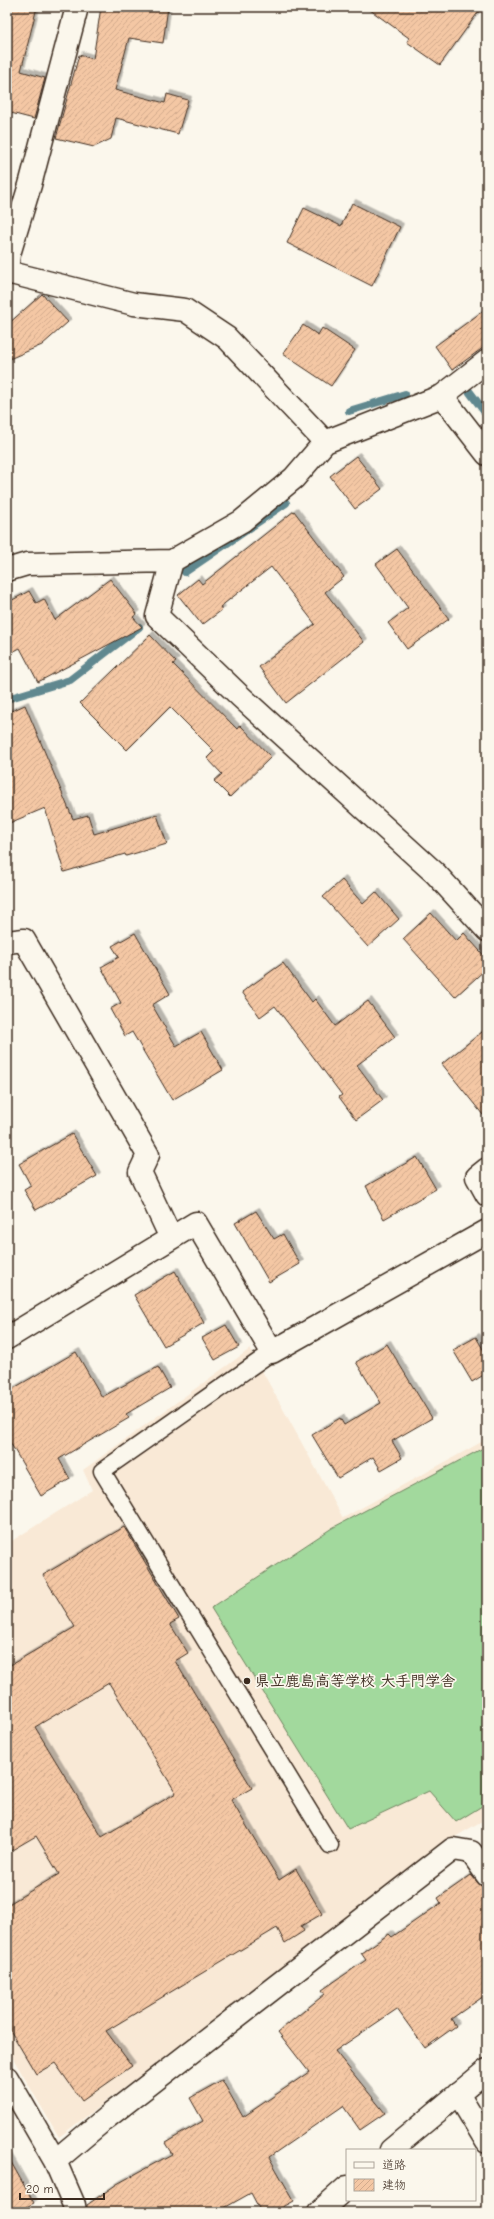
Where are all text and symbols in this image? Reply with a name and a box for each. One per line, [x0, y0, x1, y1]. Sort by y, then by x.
place label: 県立鹿島高等学校 大手門学舎 [255, 1672, 455, 1690]
marker: 県立鹿島高等学校 大手門学舎 [242, 1676, 252, 1686]
legend [346, 2149, 476, 2201]
text: 道路 [382, 2158, 406, 2172]
scale bar [20, 2175, 104, 2201]
text: 建物 [382, 2178, 406, 2192]
text: 20 m [26, 2182, 54, 2196]

